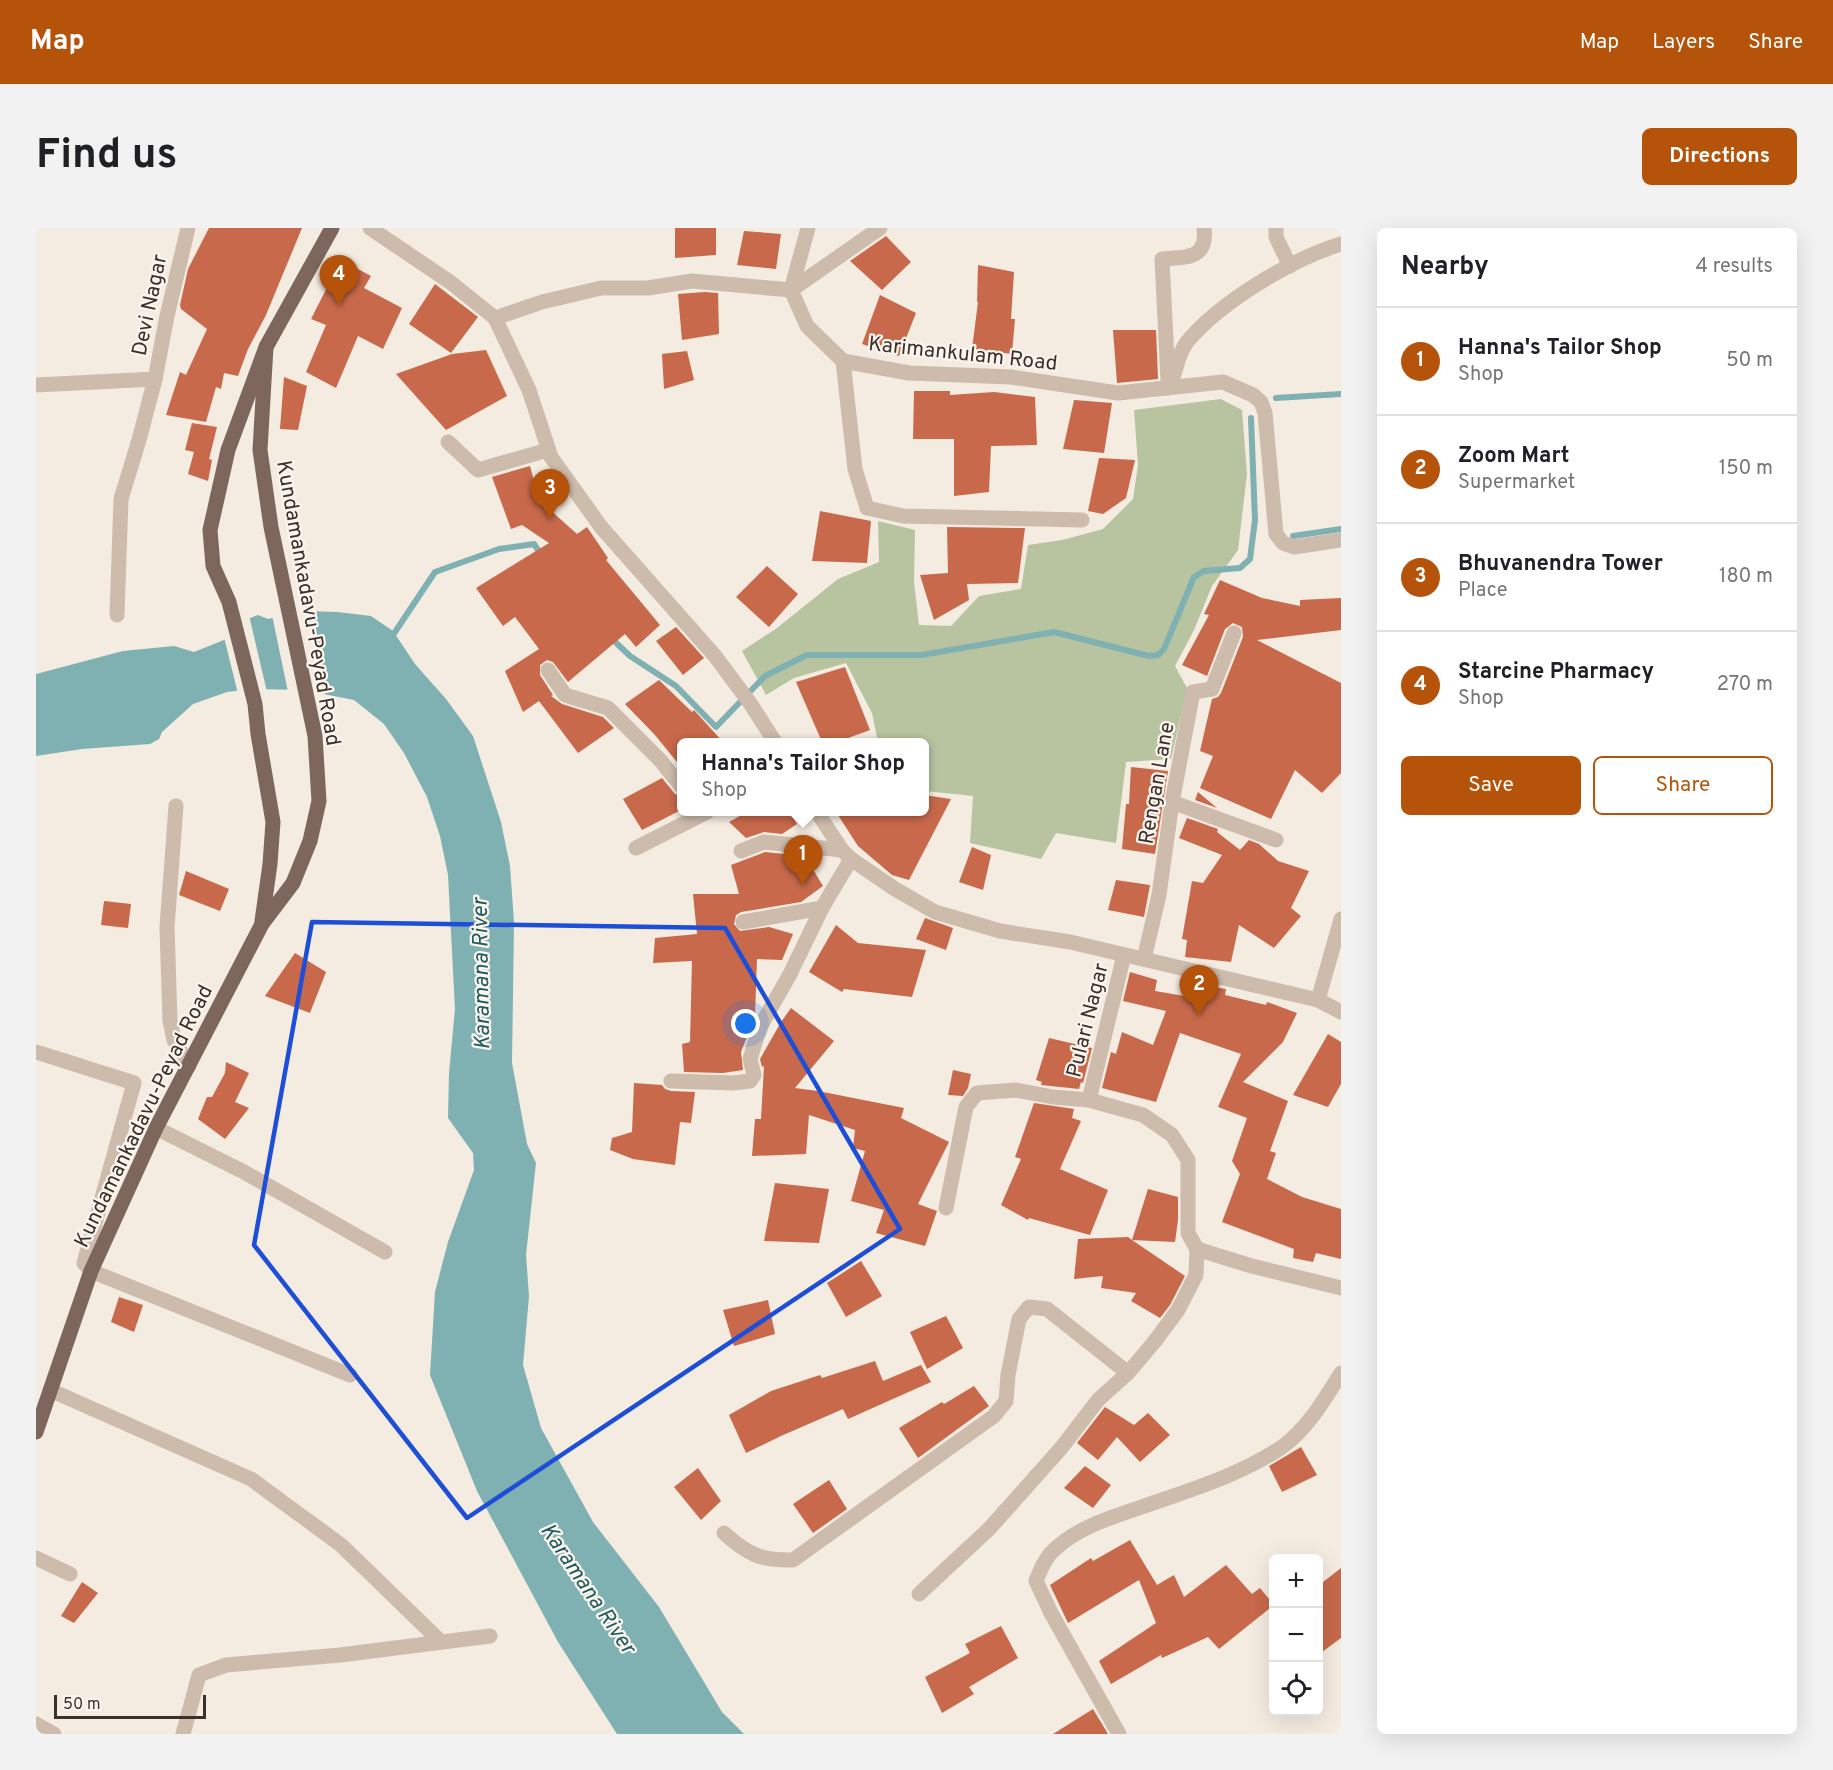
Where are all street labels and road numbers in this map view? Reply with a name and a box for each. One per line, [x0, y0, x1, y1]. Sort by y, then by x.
street label: Devi Nagar [127, 252, 174, 359]
street label: Karimankulam Road [867, 331, 1059, 378]
street label: Kundamankadavu-Peyad Road [269, 459, 346, 748]
street label: Rengan Lane [1133, 720, 1182, 846]
street label: Pulari Nagar [1061, 960, 1116, 1080]
street label: Kundamankadavu-Peyad Road [69, 981, 220, 1253]

